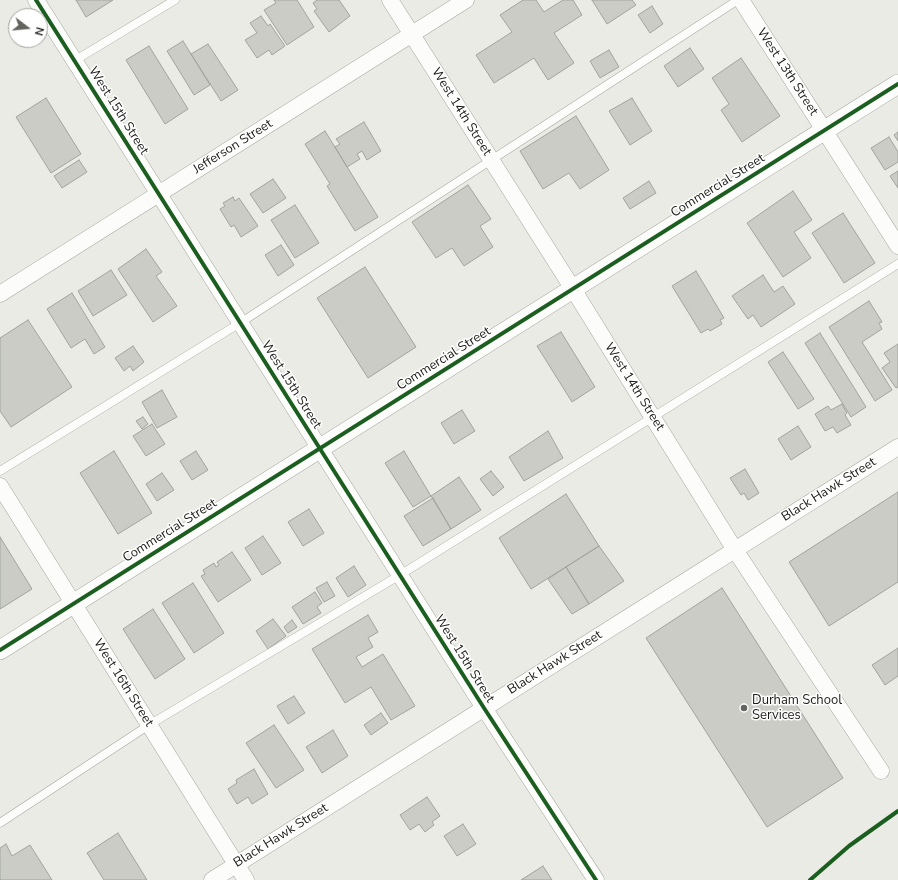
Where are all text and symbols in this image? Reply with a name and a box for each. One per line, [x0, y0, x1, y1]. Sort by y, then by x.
north arrow [8, 8, 48, 48]
text: N [31, 25, 47, 37]
street label: West 13th Street [753, 25, 821, 119]
street label: West 15th Street [85, 64, 151, 158]
street label: West 14th Street [428, 65, 494, 159]
street label: Jefferson Street [190, 116, 276, 178]
street label: Commercial Street [668, 151, 768, 221]
street label: Commercial Street [394, 324, 494, 394]
street label: West 15th Street [258, 338, 324, 432]
street label: West 14th Street [601, 340, 667, 434]
street label: Black Hawk Street [779, 455, 879, 525]
street label: Commercial Street [120, 496, 220, 566]
street label: West 15th Street [431, 612, 497, 706]
street label: Black Hawk Street [505, 628, 605, 698]
street label: West 16th Street [90, 636, 156, 730]
place label: Durham School Services [752, 693, 842, 724]
marker: Durham School Services [739, 703, 749, 713]
street label: Black Hawk Street [231, 801, 331, 871]

